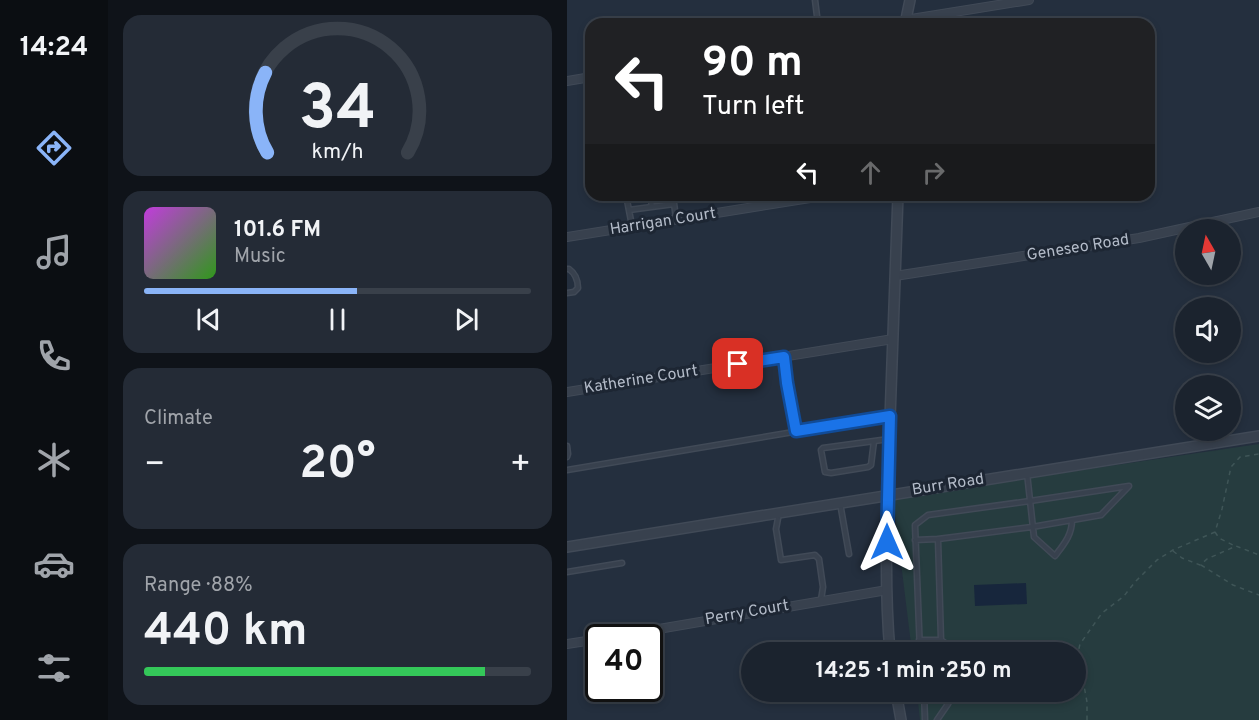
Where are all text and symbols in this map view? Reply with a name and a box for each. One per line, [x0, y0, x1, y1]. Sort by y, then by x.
text: 14:24 [20, 31, 88, 65]
text: 90 m [702, 38, 803, 91]
icon: left [603, 42, 681, 120]
text: 34 [299, 72, 376, 151]
text: Turn left [702, 90, 804, 124]
icon: directions [33, 127, 75, 169]
text: km/h [311, 139, 364, 166]
icon: left [791, 156, 824, 189]
icon: ahead [854, 156, 887, 189]
icon: right [917, 156, 950, 189]
street label: Harrigan Court [608, 204, 718, 240]
text: 101.6 FM [234, 217, 321, 244]
north arrow [1175, 219, 1241, 285]
map controls [1175, 219, 1241, 441]
street label: Geneseo Road [1025, 230, 1131, 266]
icon: music [33, 231, 75, 273]
text: Music [234, 244, 286, 270]
button: sound [1175, 297, 1241, 363]
icon: previous [192, 303, 225, 336]
icon: pause [321, 303, 354, 336]
icon: next [450, 303, 483, 336]
icon: phone [33, 335, 75, 377]
pin [712, 338, 763, 389]
icon: arrive [721, 347, 754, 380]
street label: Katherine Court [583, 361, 699, 399]
button: layers [1175, 375, 1241, 441]
text: Climate [144, 406, 213, 432]
text: 20° [300, 437, 375, 494]
icon: climate [33, 439, 75, 481]
text: − [144, 445, 165, 487]
text: + [510, 445, 531, 487]
street label: Burr Road [910, 469, 986, 501]
position arrow [855, 510, 919, 574]
icon: car [33, 543, 75, 585]
text: Range · 88% [144, 573, 253, 599]
street label: Perry Court [704, 596, 790, 630]
text: 440 km [144, 604, 307, 661]
speed limit sign: 40 [585, 624, 663, 702]
icon: filters [33, 647, 75, 689]
text: 14:25 · 1 min · 250 m [815, 658, 1012, 685]

